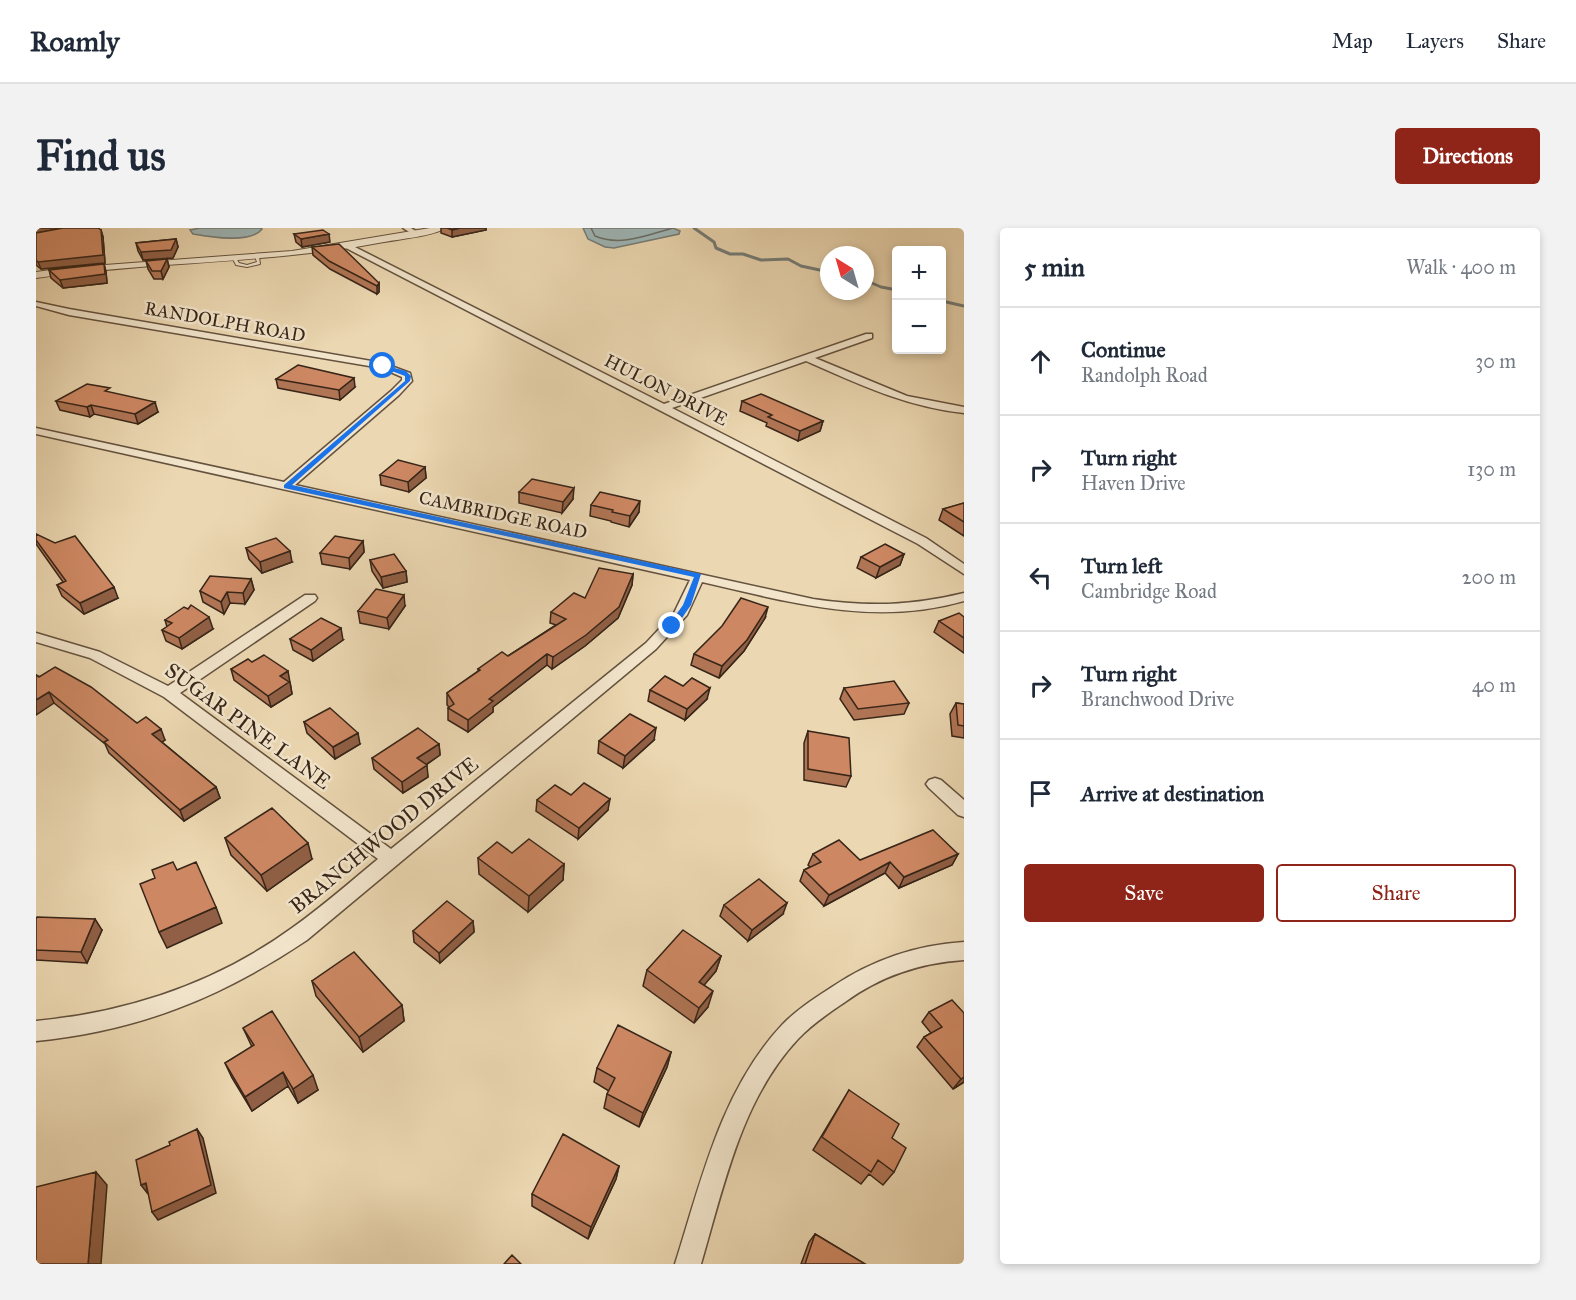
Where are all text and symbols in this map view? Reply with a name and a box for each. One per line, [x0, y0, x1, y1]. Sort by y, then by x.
text: Roamly [30, 24, 119, 59]
text: Map [1332, 28, 1373, 54]
text: Layers [1406, 28, 1464, 54]
text: Share [1497, 28, 1546, 54]
button: Directions [1395, 128, 1540, 184]
text: Find us [36, 130, 166, 182]
north arrow [820, 246, 874, 300]
map controls [892, 246, 946, 354]
button: + [892, 246, 946, 300]
text: 5 min [1024, 251, 1085, 283]
text: Walk · 400 m [1406, 255, 1516, 279]
street label: RANDOLPH ROAD [143, 297, 307, 347]
button: − [892, 300, 946, 354]
text: Continue [1081, 336, 1166, 363]
icon: ahead [1024, 345, 1057, 378]
street label: HULON DRIVE [601, 349, 731, 431]
text: 30 m [1475, 349, 1516, 373]
route start [369, 352, 395, 378]
text: Randolph Road [1081, 363, 1208, 387]
text: Turn right [1081, 444, 1177, 471]
icon: right [1024, 453, 1057, 486]
text: 130 m [1467, 457, 1516, 481]
text: Haven Drive [1081, 471, 1186, 495]
street label: CAMBRIDGE ROAD [417, 486, 589, 544]
text: Turn left [1081, 552, 1163, 579]
icon: left [1024, 561, 1057, 594]
text: 200 m [1462, 565, 1516, 589]
text: Cambridge Road [1081, 579, 1217, 603]
route end [658, 612, 684, 638]
street label: SUGAR PINE LANE [160, 657, 336, 795]
text: Turn right [1081, 660, 1177, 687]
icon: right [1024, 669, 1057, 702]
text: 40 m [1472, 673, 1516, 697]
text: Branchwood Drive [1081, 687, 1234, 711]
street label: BRANCHWOOD DRIVE [284, 751, 484, 919]
icon: arrive [1024, 777, 1057, 810]
text: Arrive at destination [1081, 780, 1264, 807]
button: Save [1024, 864, 1264, 922]
button: Share [1276, 864, 1516, 922]

